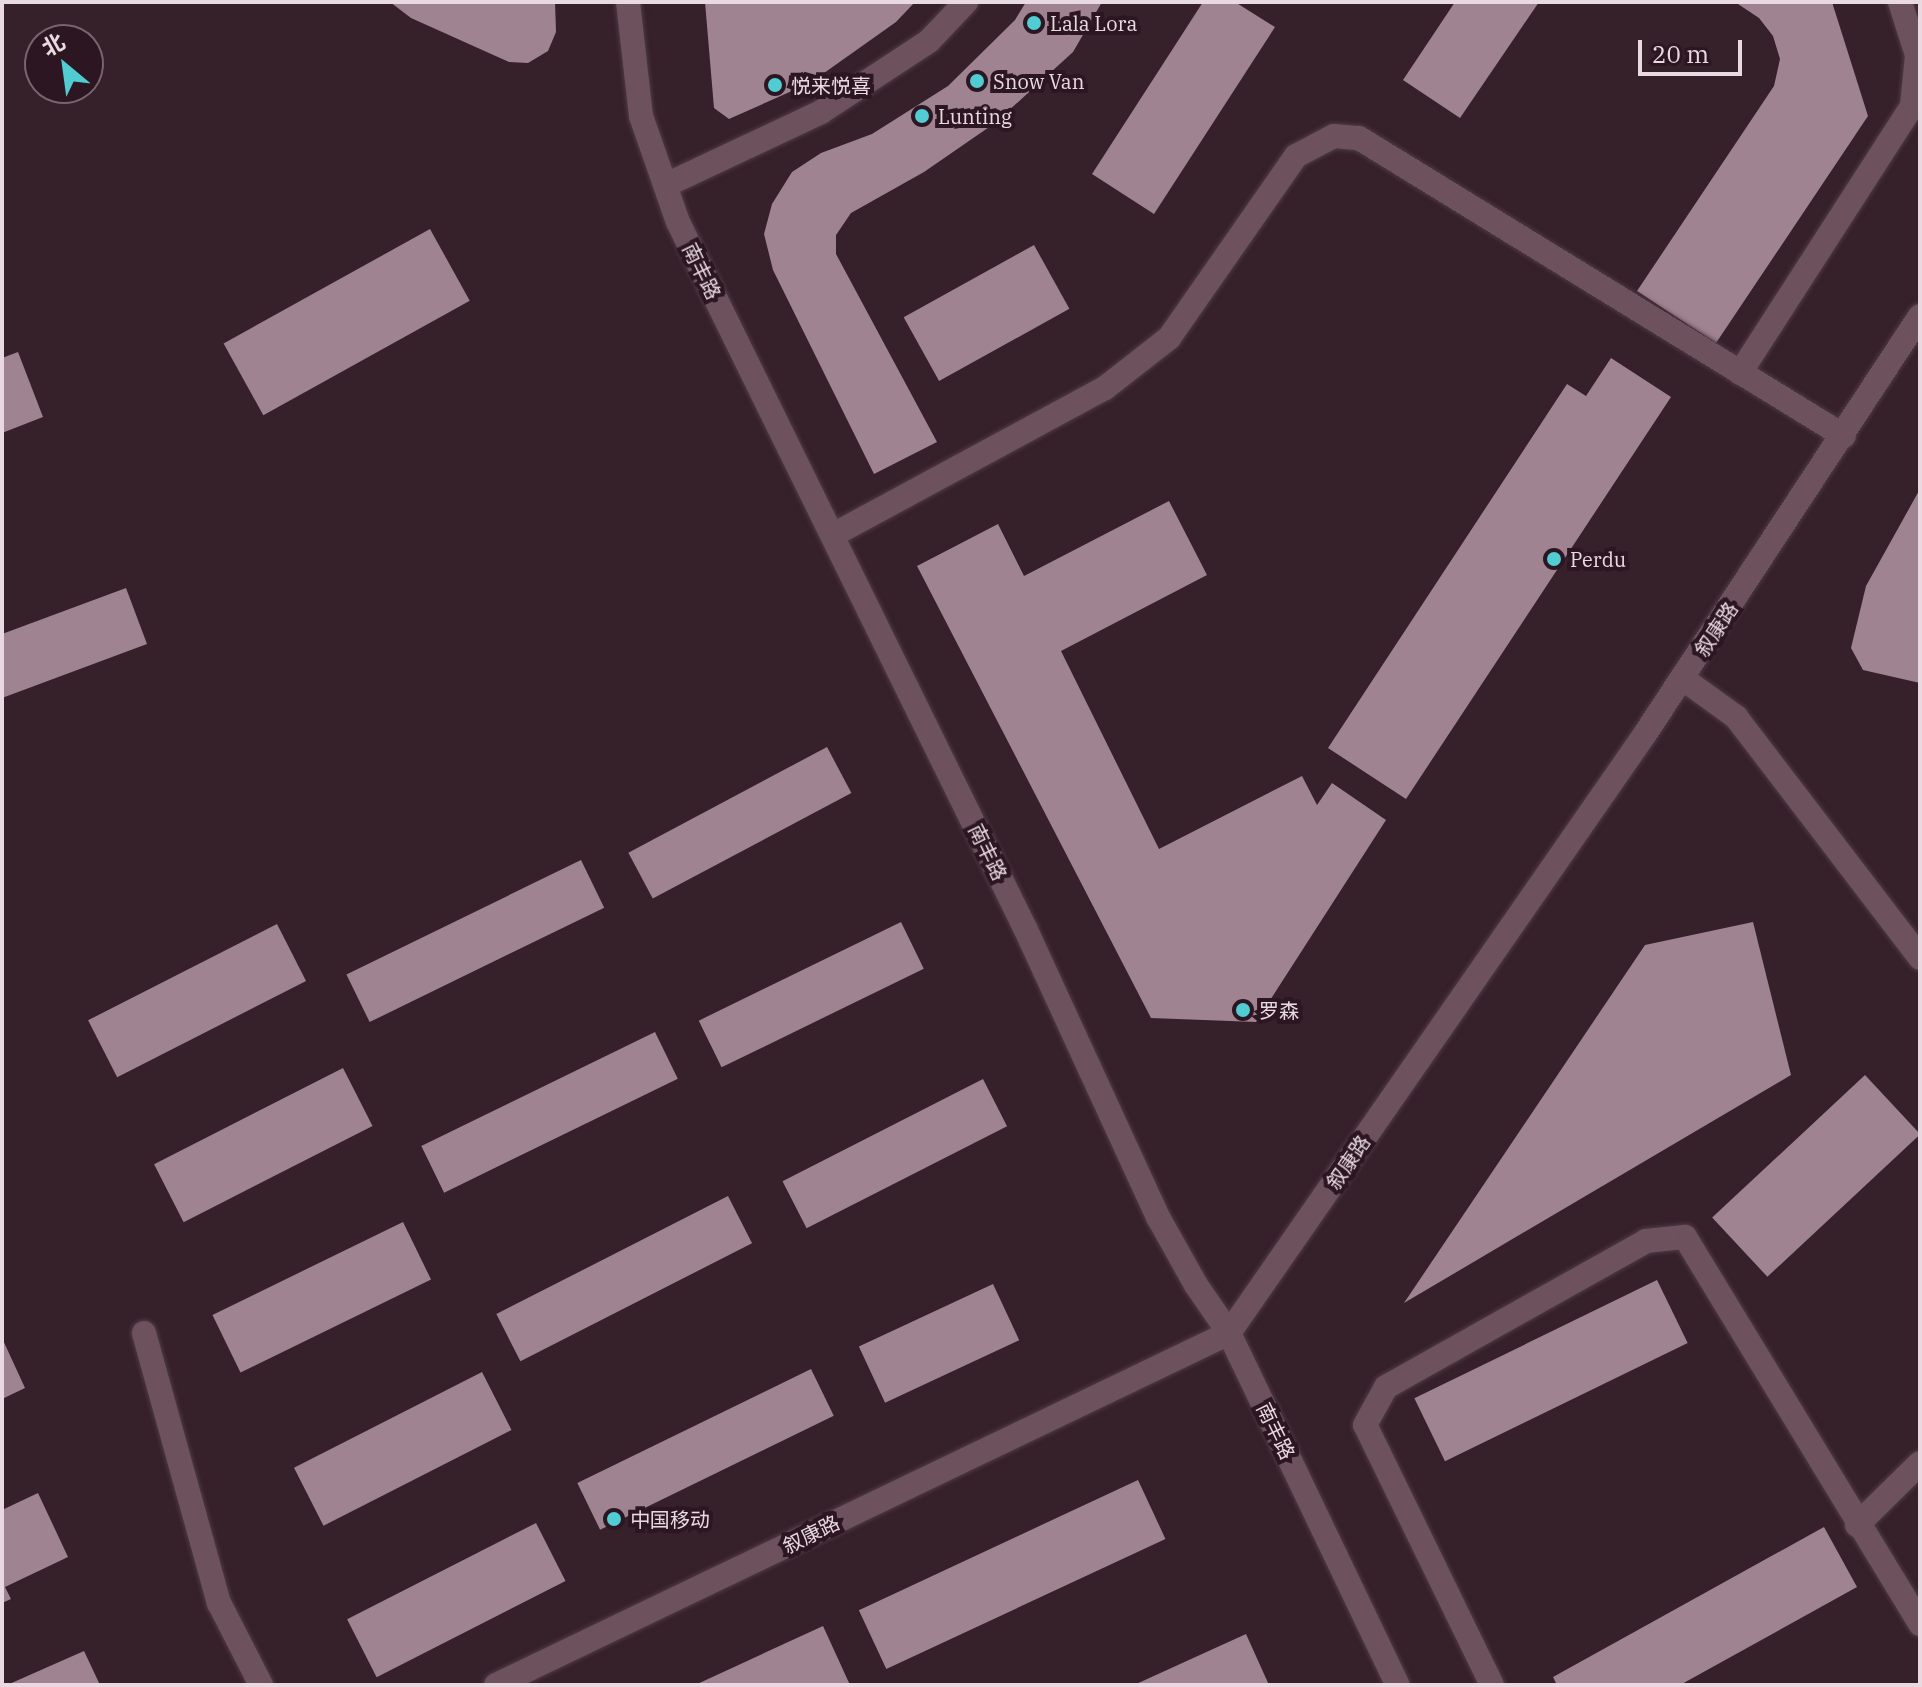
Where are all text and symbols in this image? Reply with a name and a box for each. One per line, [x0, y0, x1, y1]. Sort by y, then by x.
place label: Lala Lora [1050, 11, 1137, 35]
marker: Lala Lora [1025, 14, 1043, 32]
north arrow [24, 24, 104, 104]
scale bar [1642, 24, 1746, 74]
text: 北 [36, 26, 70, 62]
text: 20 m [1652, 38, 1709, 70]
place label: Snow Van [993, 69, 1085, 93]
marker: Snow Van [968, 72, 986, 90]
place label: 悦来悦喜 [791, 73, 871, 97]
marker: 悦来悦喜 [766, 76, 784, 94]
place label: Lunting [938, 104, 1012, 128]
marker: Lunting [913, 107, 931, 125]
street label: 南丰路 [678, 239, 726, 303]
place label: Perdu [1570, 547, 1626, 571]
marker: Perdu [1545, 550, 1563, 568]
street label: 叙康路 [1689, 597, 1743, 661]
street label: 南丰路 [964, 820, 1012, 884]
place label: 罗森 [1259, 998, 1299, 1022]
marker: 罗森 [1234, 1001, 1252, 1019]
street label: 叙康路 [1321, 1131, 1375, 1193]
street label: 南丰路 [1252, 1399, 1300, 1463]
place label: 中国移动 [630, 1507, 710, 1531]
marker: 中国移动 [605, 1510, 623, 1528]
street label: 叙康路 [779, 1510, 843, 1558]

